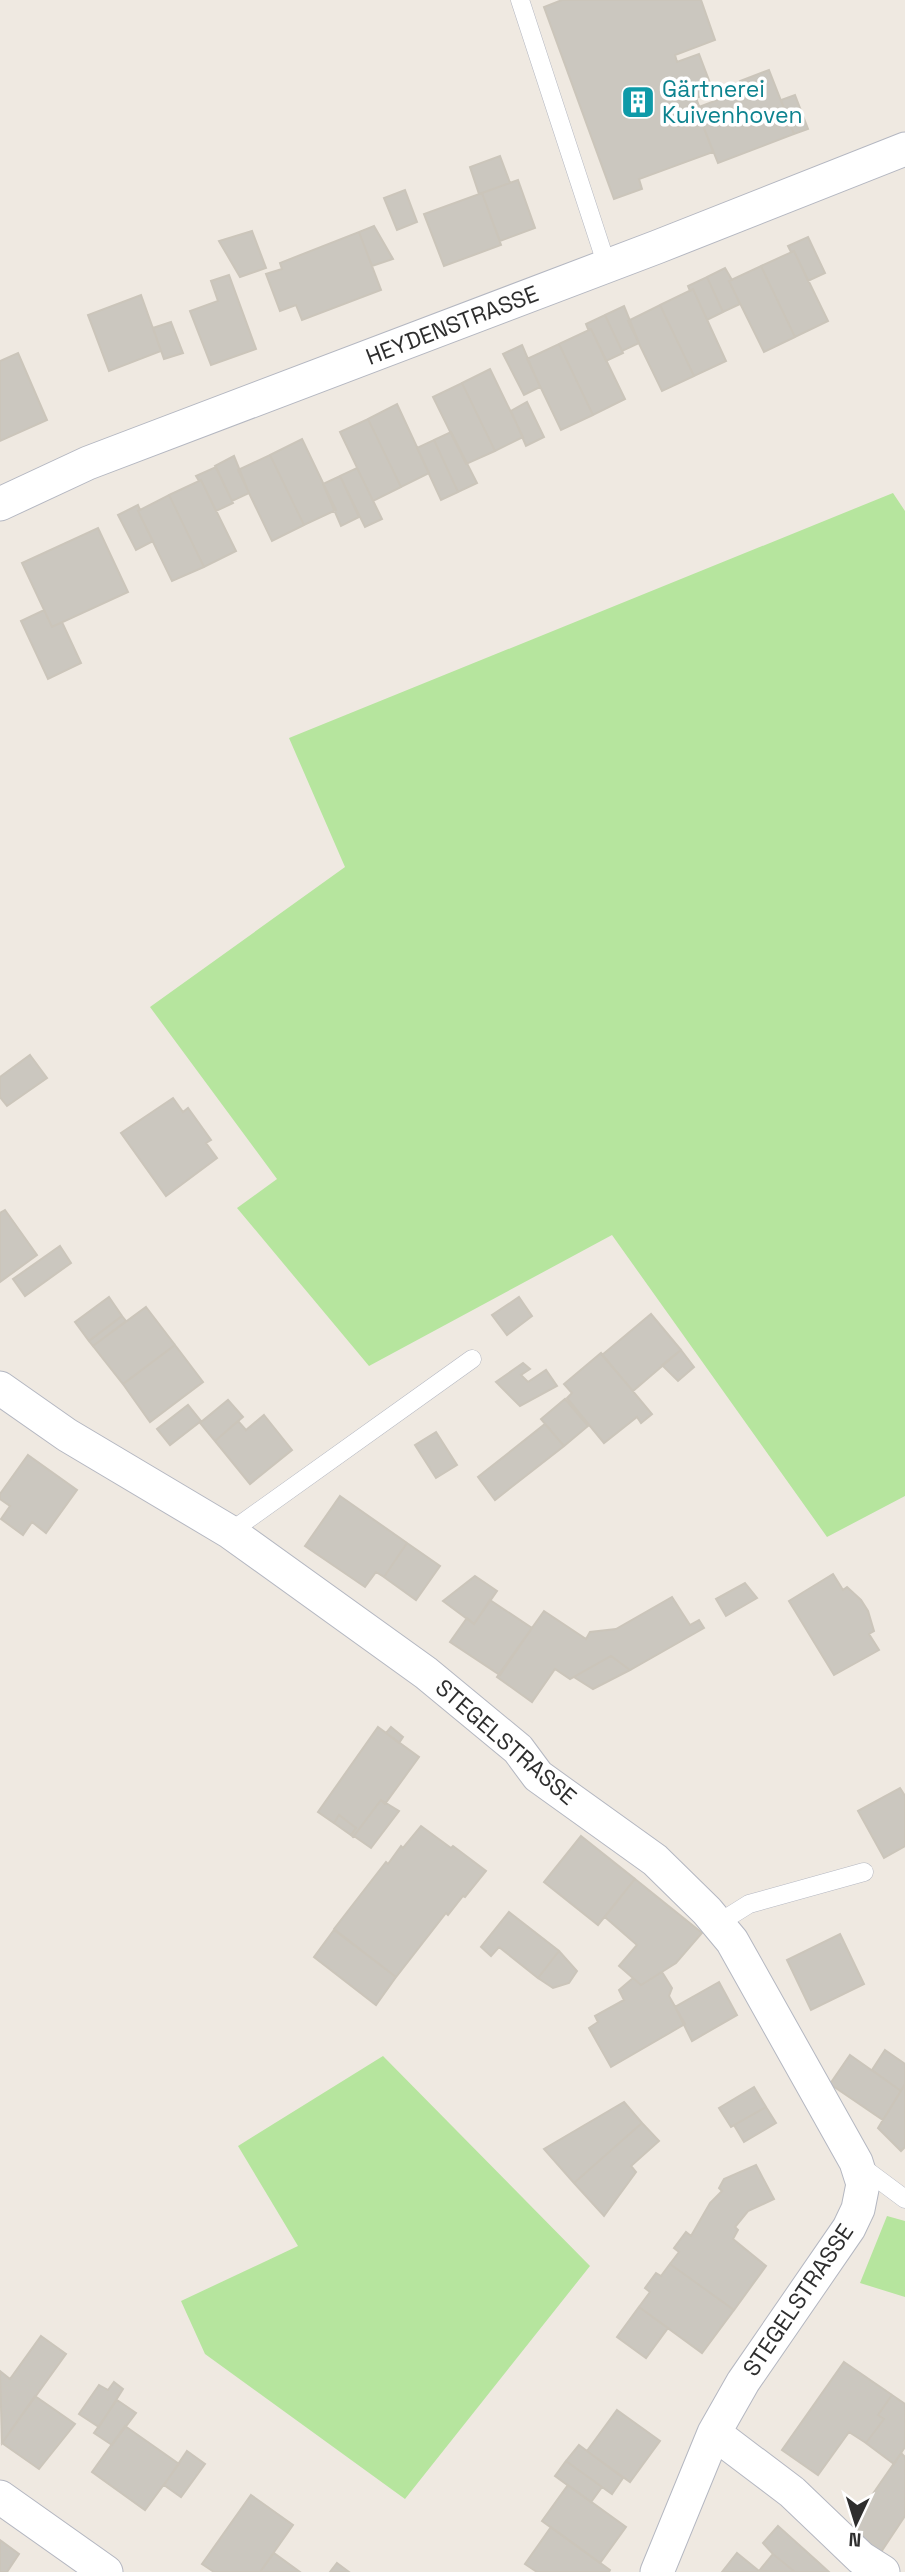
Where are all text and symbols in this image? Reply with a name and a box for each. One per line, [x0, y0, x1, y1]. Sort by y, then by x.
place label: Gärtnerei Kuivenhoven [662, 74, 803, 130]
building icon: Gärtnerei Kuivenhoven [619, 83, 657, 121]
street label: HEYDENSTRASSE [361, 278, 543, 372]
street label: STEGELSTRASSE [429, 1672, 583, 1812]
street label: STEGELSTRASSE [736, 2218, 860, 2382]
north arrow [821, 2488, 891, 2558]
text: N [848, 2527, 862, 2552]

